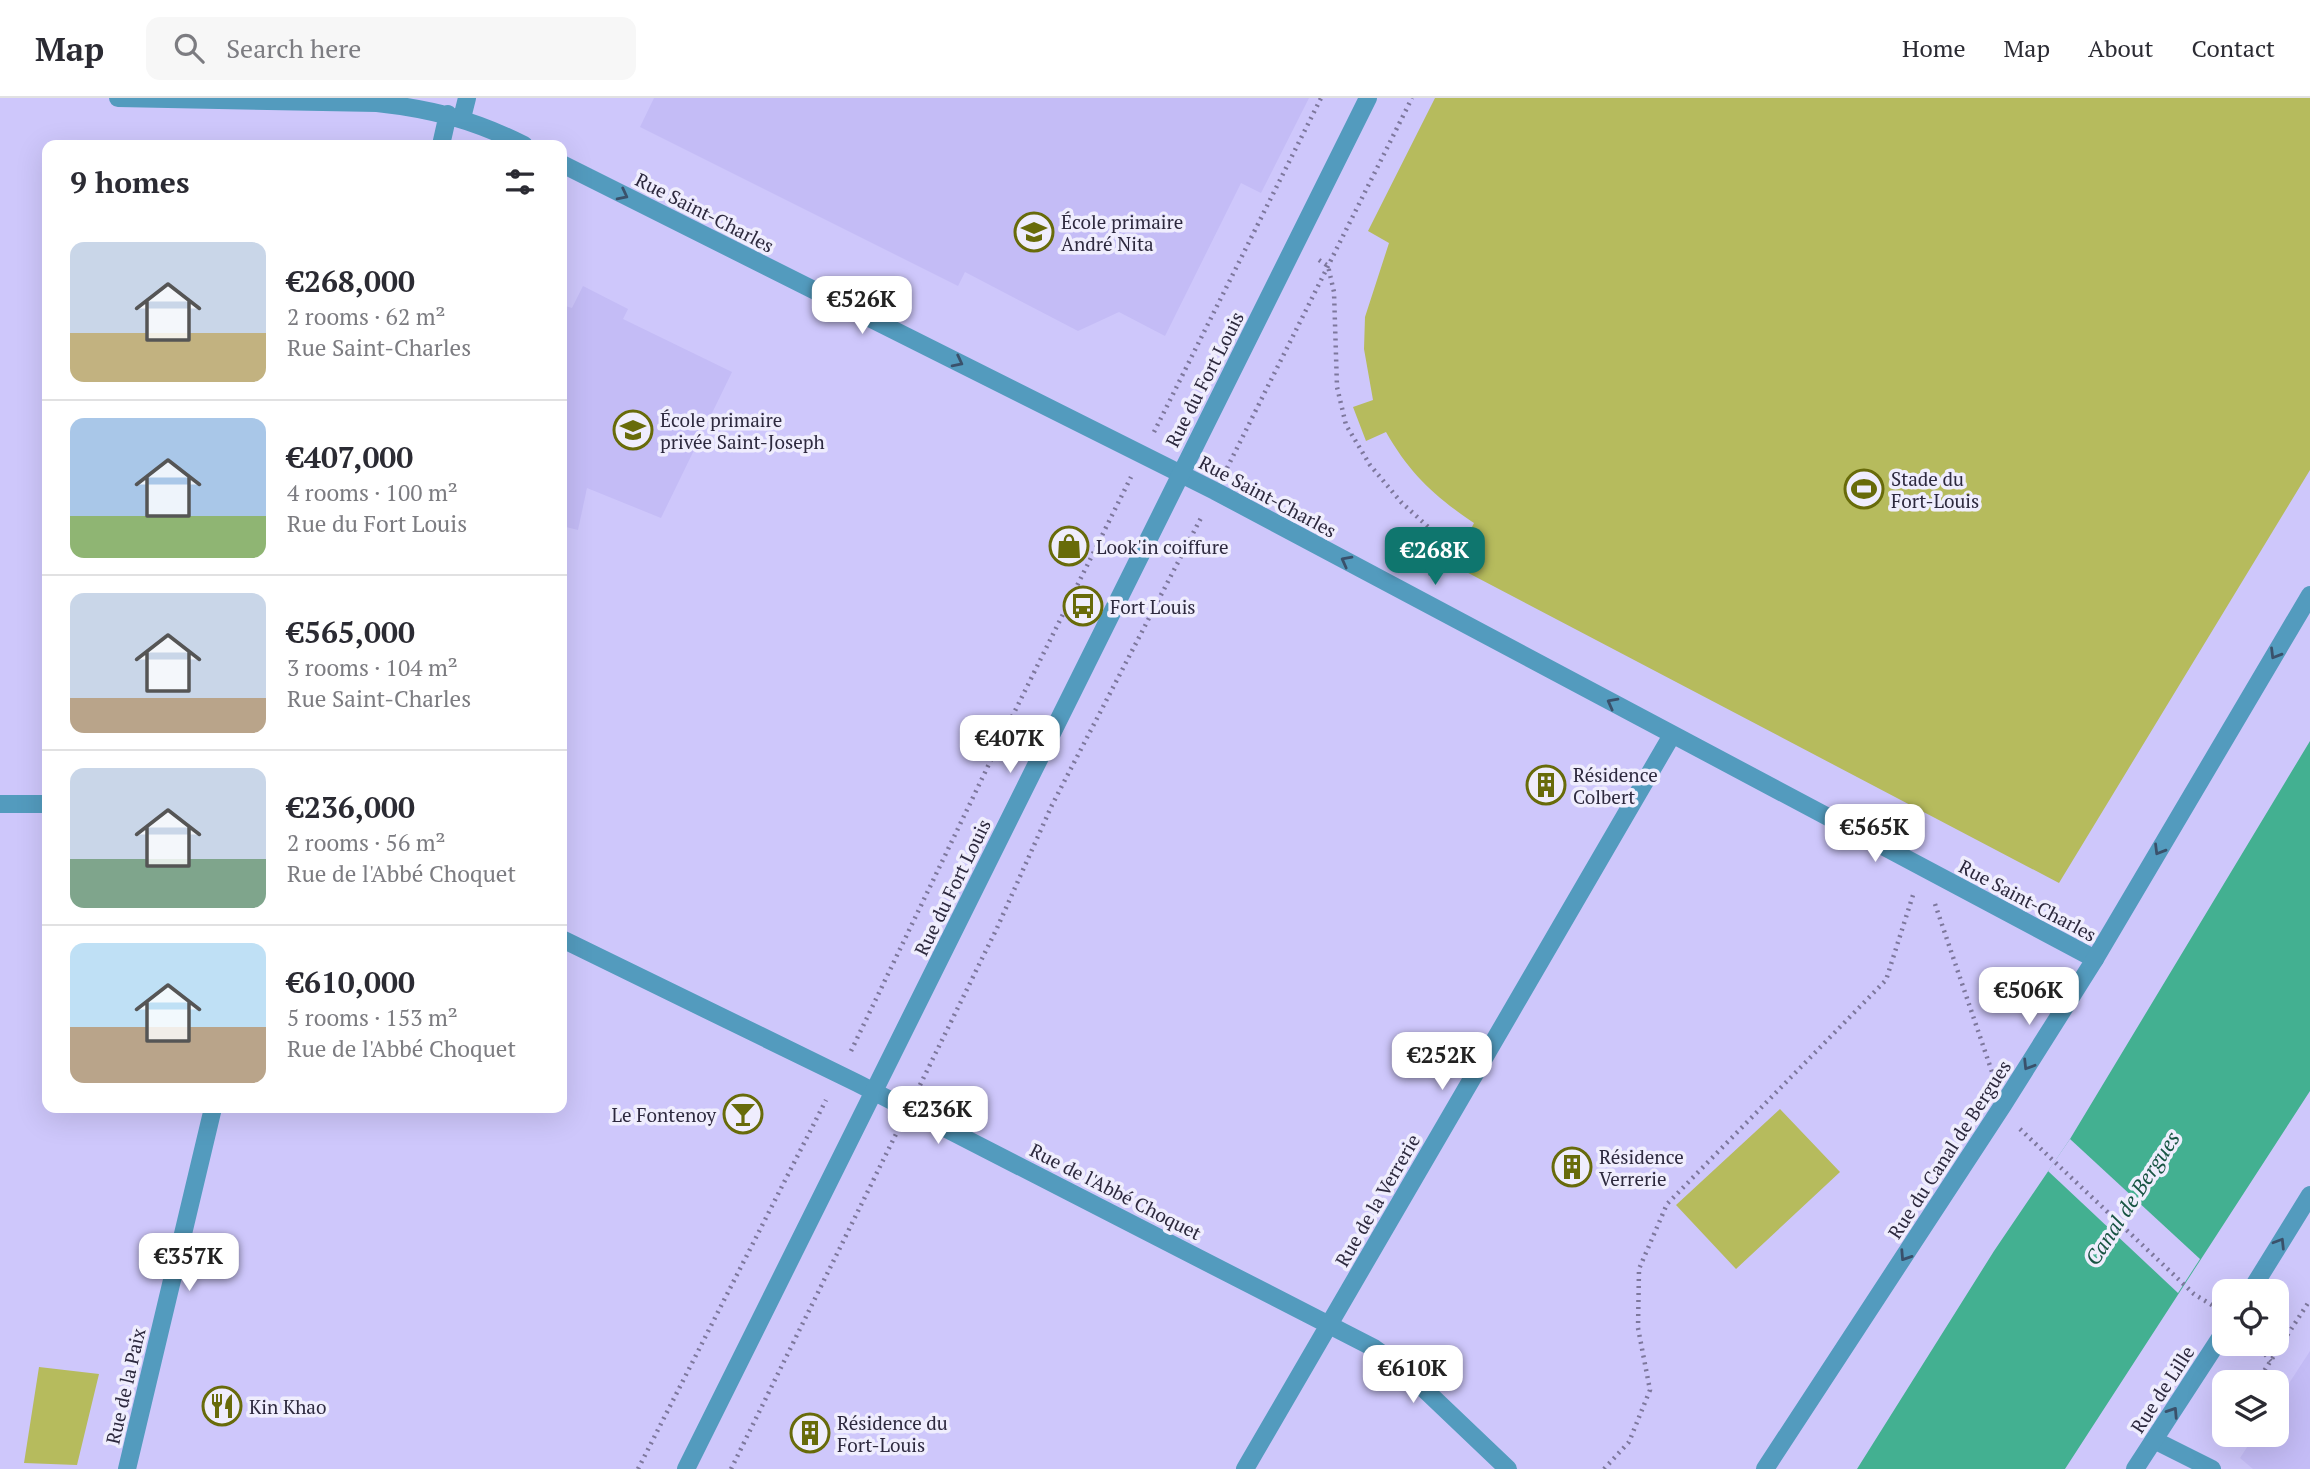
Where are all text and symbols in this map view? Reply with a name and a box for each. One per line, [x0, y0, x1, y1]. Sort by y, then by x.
search box [146, 17, 636, 80]
text: Map [35, 27, 104, 70]
icon: search [170, 29, 208, 67]
text: Search here [226, 31, 361, 65]
text: Home [1902, 32, 1966, 64]
text: Map [2004, 32, 2050, 64]
text: About [2088, 32, 2154, 64]
text: Contact [2192, 32, 2275, 64]
text: 9 homes [70, 162, 189, 202]
icon: filters [501, 163, 539, 201]
street label: Rue Saint-Charles [632, 166, 778, 258]
one-way arrow [616, 186, 628, 200]
place label: École primaire André Nita [1061, 209, 1183, 256]
school or university icon: École primaire André Nita [1013, 211, 1055, 253]
text: €268,000 [287, 261, 415, 301]
icon: home [126, 270, 210, 354]
pin: €526K [813, 276, 911, 336]
text: €526K [828, 283, 896, 314]
text: 2 rooms · 62 m² [287, 301, 446, 332]
street label: Rue du Fort Louis [1159, 307, 1249, 451]
text: Rue Saint-Charles [287, 332, 471, 363]
one-way arrow [951, 353, 963, 367]
place label: École primaire privée Saint-Joseph [660, 407, 825, 454]
school or university icon: École primaire privée Saint-Joseph [612, 409, 654, 451]
text: €407,000 [287, 437, 413, 477]
icon: home [126, 446, 210, 530]
street label: Rue Saint-Charles [1195, 449, 1341, 543]
place label: Stade du Fort-Louis [1891, 466, 1979, 513]
sports icon: Stade du Fort-Louis [1843, 468, 1885, 510]
text: 4 rooms · 100 m² [287, 477, 458, 508]
text: Rue du Fort Louis [287, 508, 467, 539]
shop icon: Look'in coiffure [1048, 525, 1090, 567]
pin: €268K [1386, 528, 1484, 587]
place label: Look'in coiffure [1096, 534, 1229, 559]
text: €268K [1401, 534, 1469, 565]
one-way arrow [1341, 556, 1354, 570]
bus stop icon: Fort Louis [1062, 585, 1104, 627]
place label: Fort Louis [1110, 594, 1196, 619]
text: €565,000 [287, 612, 415, 652]
icon: home [126, 621, 210, 705]
one-way arrow [2271, 646, 2284, 659]
text: 3 rooms · 104 m² [287, 652, 458, 683]
text: Rue Saint-Charles [287, 683, 471, 714]
one-way arrow [1607, 698, 1619, 711]
pin: €407K [961, 716, 1059, 775]
text: €407K [976, 722, 1044, 753]
place label: Résidence Colbert [1573, 762, 1658, 809]
building icon: Résidence Colbert [1525, 764, 1567, 806]
text: €236,000 [287, 787, 415, 827]
icon: home [126, 796, 210, 880]
pin: €565K [1826, 804, 1924, 864]
text: €565K [1841, 811, 1909, 842]
street label: Rue du Fort Louis [908, 815, 996, 959]
text: 2 rooms · 56 m² [287, 827, 446, 858]
one-way arrow [2155, 842, 2168, 855]
street label: Rue Saint-Charles [1955, 853, 2101, 947]
text: Rue de l'Abbé Choquet [287, 858, 516, 889]
text: €610,000 [287, 962, 415, 1002]
pin: €506K [1980, 968, 2078, 1027]
icon: home [126, 971, 210, 1055]
text: €506K [1995, 974, 2063, 1005]
text: 5 rooms · 153 m² [287, 1002, 458, 1033]
pin: €252K [1393, 1032, 1491, 1092]
text: Rue de l'Abbé Choquet [287, 1033, 516, 1064]
text: €252K [1408, 1039, 1476, 1070]
street label: Rue du Canal de Bergues [1882, 1055, 2016, 1243]
one-way arrow [2024, 1057, 2037, 1070]
pin: €236K [889, 1086, 987, 1146]
bar icon: Le Fontenoy [722, 1093, 764, 1135]
text: €236K [904, 1093, 972, 1124]
place label: Le Fontenoy [612, 1102, 716, 1127]
water label: Canal de Bergues [2078, 1126, 2186, 1270]
street label: Rue de la Verrerie [1329, 1129, 1425, 1271]
street label: Rue de l'Abbé Choquet [1026, 1137, 1206, 1245]
place label: Résidence Verrerie [1599, 1144, 1684, 1191]
building icon: Résidence Verrerie [1551, 1146, 1593, 1188]
pin: €357K [140, 1234, 238, 1293]
one-way arrow [2271, 1238, 2284, 1251]
text: €357K [155, 1240, 223, 1271]
one-way arrow [1900, 1248, 1913, 1261]
map controls [2212, 1279, 2289, 1447]
button: locate [2212, 1279, 2289, 1356]
street label: Rue de la Paix [100, 1325, 151, 1446]
street label: Rue de Lille [2125, 1341, 2199, 1437]
pin: €610K [1364, 1346, 1462, 1405]
text: €610K [1379, 1352, 1447, 1383]
button: layers [2212, 1370, 2289, 1447]
restaurant icon: Kin Khao [201, 1385, 243, 1427]
place label: Kin Khao [249, 1394, 326, 1419]
one-way arrow [2164, 1406, 2177, 1419]
place label: Résidence du Fort-Louis [837, 1410, 948, 1457]
building icon: Résidence du Fort-Louis [789, 1412, 831, 1454]

